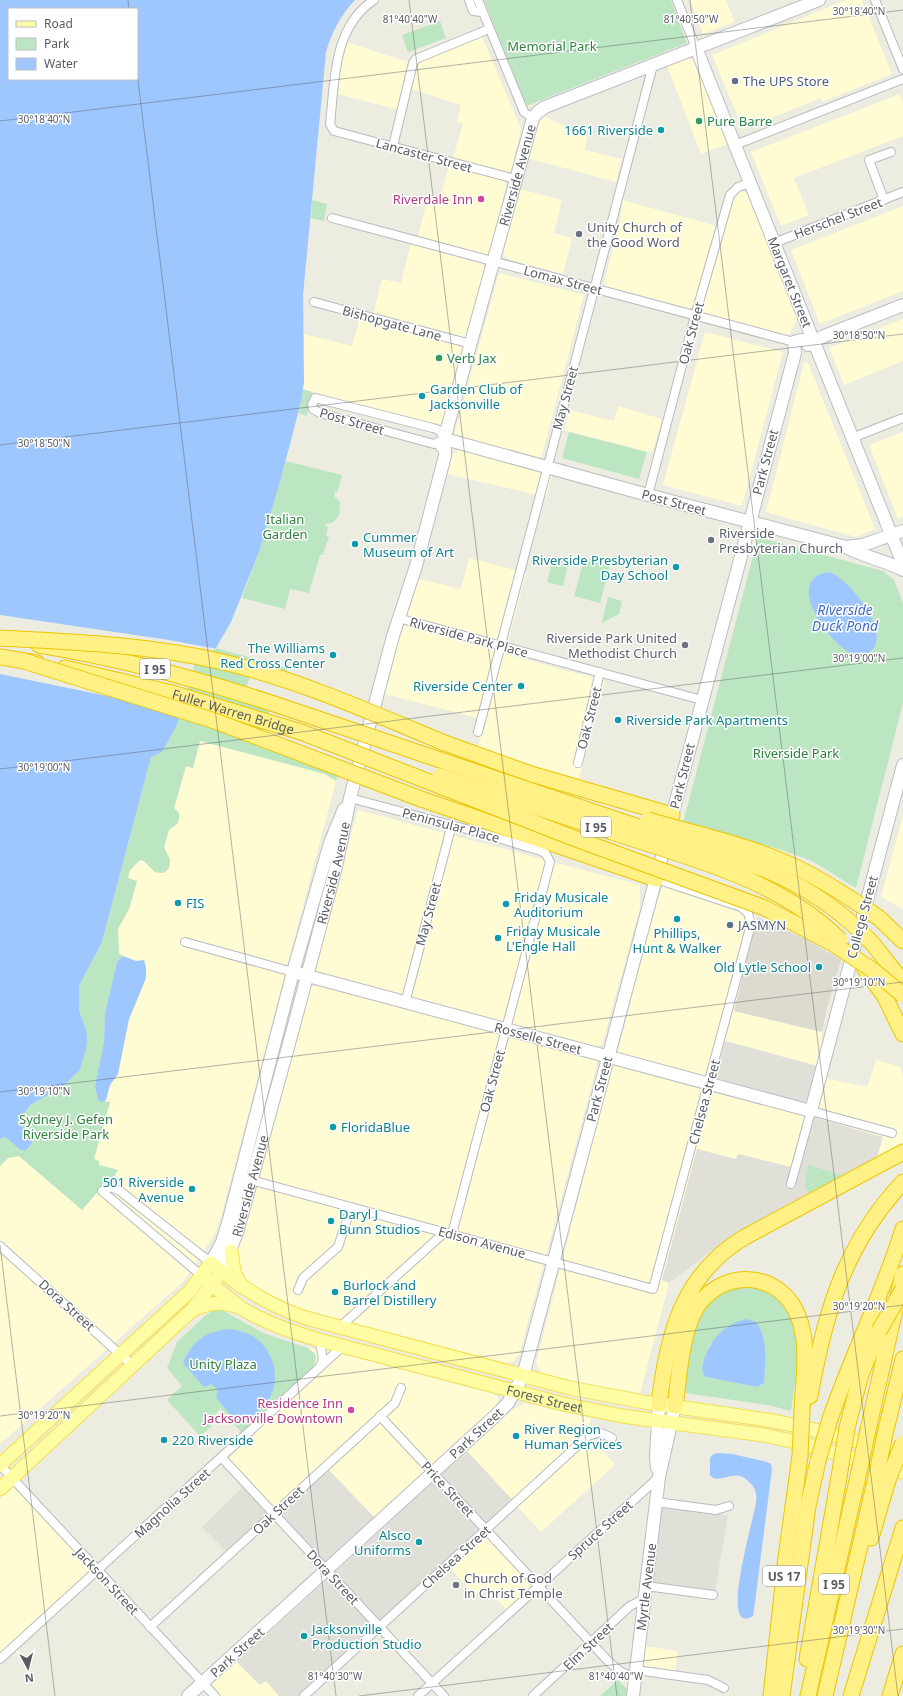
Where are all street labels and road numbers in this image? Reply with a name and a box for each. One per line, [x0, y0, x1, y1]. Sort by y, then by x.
street label: Riverside Avenue [495, 122, 540, 228]
street label: Lancaster Street [374, 133, 474, 177]
street label: Herschel Street [791, 193, 885, 243]
street label: Margaret Street [764, 234, 817, 330]
street label: Lomax Street [522, 261, 605, 299]
street label: Oak Street [674, 299, 708, 366]
street label: Bishopgate Lane [340, 301, 444, 345]
street label: May Street [548, 364, 582, 432]
street label: Post Street [318, 403, 387, 439]
street label: Park Street [748, 427, 782, 497]
street label: Post Street [640, 485, 709, 519]
street label: Riverside Park Place [408, 613, 530, 661]
road number: I 95 [140, 659, 170, 679]
street label: Oak Street [573, 684, 606, 751]
street label: Fuller Warren Bridge [170, 685, 297, 738]
street label: Park Street [665, 741, 699, 811]
street label: Peninsular Place [400, 803, 502, 847]
road number: I 95 [581, 817, 611, 837]
street label: Riverside Avenue [312, 820, 354, 926]
street label: College Street [842, 873, 882, 960]
street label: May Street [411, 880, 445, 948]
street label: Rosselle Street [492, 1018, 584, 1058]
street label: Oak Street [475, 1047, 509, 1114]
street label: Park Street [582, 1054, 616, 1124]
street label: Chelsea Street [684, 1057, 724, 1147]
street label: Riverside Avenue [227, 1133, 272, 1239]
street label: Edison Avenue [436, 1222, 528, 1262]
street label: Dora Street [35, 1275, 99, 1335]
street label: Forest Street [504, 1381, 584, 1417]
street label: Park Street [445, 1403, 507, 1462]
street label: Price Street [418, 1457, 479, 1521]
street label: Magnolia Street [130, 1464, 214, 1542]
street label: Oak Street [248, 1481, 308, 1538]
street label: Spruce Street [564, 1496, 637, 1564]
street label: Chelsea Street [417, 1521, 495, 1593]
street label: Jackson Street [70, 1542, 143, 1619]
street label: Myrtle Avenue [632, 1542, 660, 1632]
street label: Dora Street [303, 1545, 363, 1609]
road number: US 17 [763, 1566, 805, 1586]
road number: I 95 [819, 1574, 849, 1594]
street label: Elm Street [559, 1618, 617, 1674]
street label: Park Street [206, 1623, 268, 1681]

